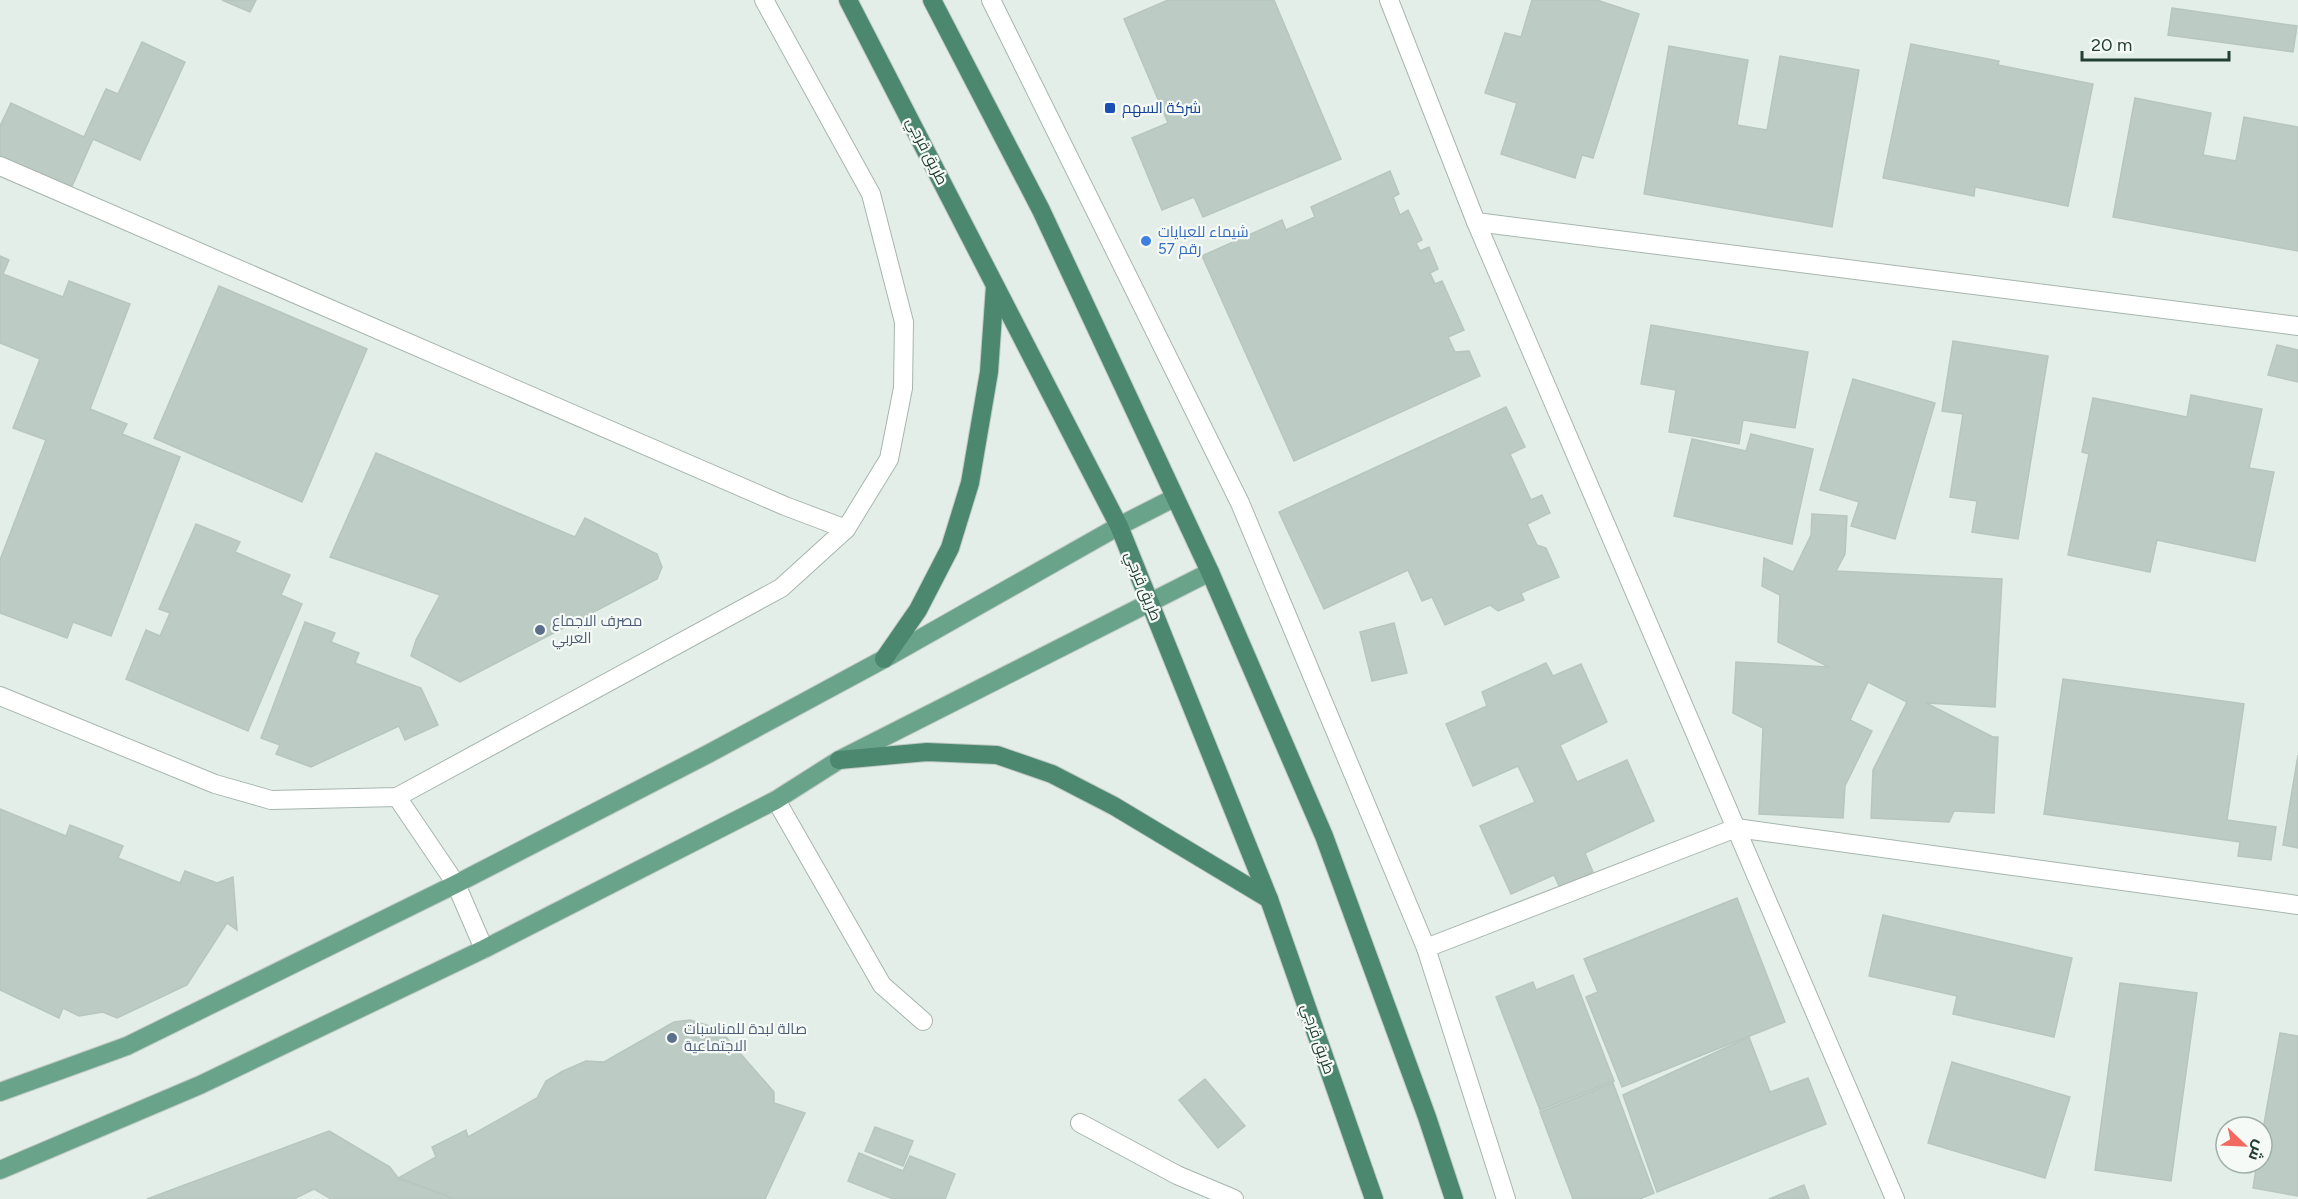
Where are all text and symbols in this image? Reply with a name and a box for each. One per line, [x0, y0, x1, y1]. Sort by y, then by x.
scale bar [2082, 24, 2229, 62]
text: 20 m [2091, 34, 2132, 56]
place label: شركة السهم [1122, 99, 1201, 118]
marker: شركة السهم [1103, 101, 1117, 115]
street label: طريق قرجي [900, 114, 952, 189]
place label: شيماء للعبايات رقم 57 [1158, 223, 1249, 259]
marker: شيماء للعبايات رقم 57 [1139, 234, 1153, 248]
street label: طريق قرجي [1118, 549, 1165, 624]
place label: مصرف الاجماع العربي [552, 612, 642, 650]
marker: مصرف الاجماع العربي [533, 623, 547, 637]
street label: طريق قرجي [1295, 1001, 1338, 1077]
place label: صالة لبدة للمناسبات الاجتماعية [684, 1020, 807, 1055]
marker: صالة لبدة للمناسبات الاجتماعية [665, 1031, 679, 1045]
north arrow [2214, 1115, 2274, 1175]
text: ش [2245, 1138, 2270, 1164]

